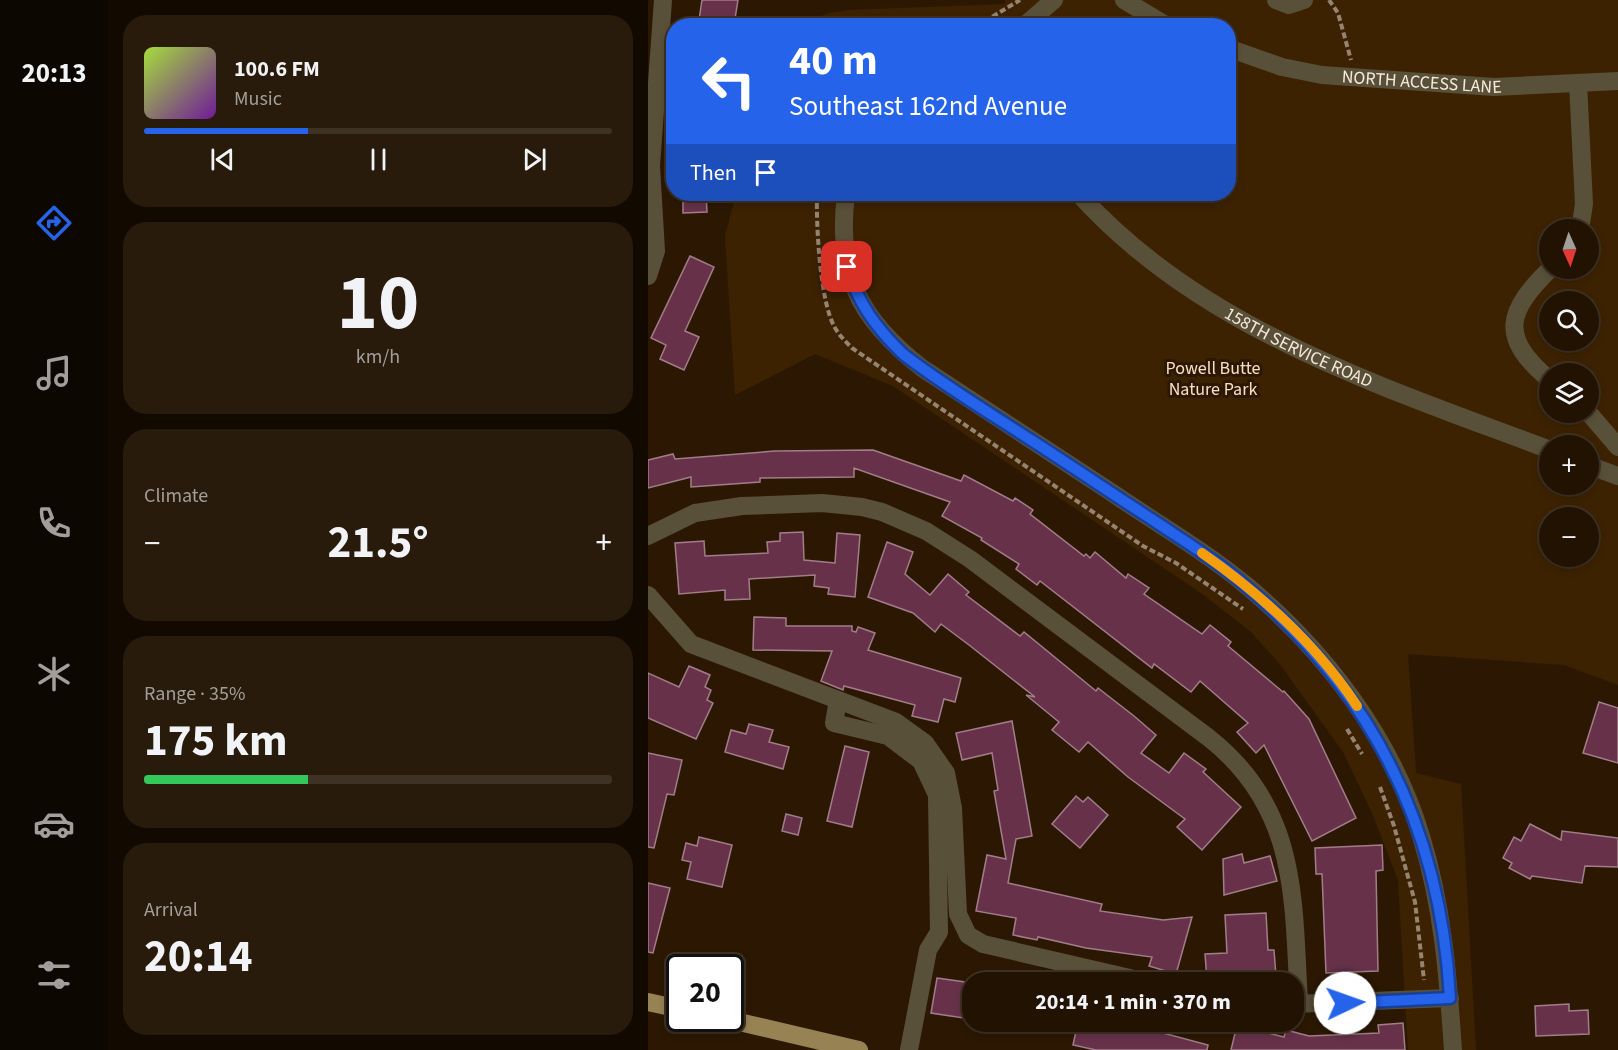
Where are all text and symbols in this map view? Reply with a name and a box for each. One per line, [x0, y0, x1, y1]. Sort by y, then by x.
text: 40 m [789, 31, 878, 91]
icon: left [690, 42, 768, 120]
text: 100.6 FM [234, 53, 320, 85]
text: 20:13 [21, 54, 87, 93]
street label: NORTH ACCESS LANE [1341, 64, 1502, 100]
text: Music [234, 85, 282, 113]
text: Southeast 162nd Avenue [789, 87, 1067, 126]
icon: previous [206, 143, 239, 176]
icon: pause [362, 143, 395, 176]
icon: next [518, 143, 551, 176]
icon: arrive [749, 156, 782, 189]
text: Then [690, 157, 737, 189]
icon: directions [33, 202, 75, 244]
north arrow [1539, 219, 1599, 279]
map controls [1539, 219, 1599, 567]
pin [821, 241, 872, 292]
text: 10 [337, 248, 419, 359]
icon: arrive [830, 250, 863, 283]
button: search [1539, 291, 1599, 351]
street label: 158TH SERVICE ROAD [1220, 301, 1376, 393]
text: km/h [356, 343, 400, 371]
icon: music [33, 352, 75, 394]
park label: Powell Butte Nature Park [1166, 356, 1261, 402]
button: layers [1539, 363, 1599, 423]
button: + [1539, 435, 1599, 495]
text: Climate [144, 482, 208, 510]
icon: phone [33, 502, 75, 544]
button: − [1539, 507, 1599, 567]
text: 21.5° [327, 511, 429, 575]
text: − [144, 520, 160, 567]
text: + [596, 520, 612, 567]
icon: climate [33, 653, 75, 695]
text: Range · 35% [144, 680, 245, 708]
text: 175 km [144, 709, 288, 773]
icon: car [33, 803, 75, 845]
text: Arrival [144, 896, 198, 924]
text: 20:14 [144, 925, 253, 989]
icon: filters [33, 954, 75, 996]
speed limit sign: 20 [666, 954, 744, 1032]
position arrow [1313, 971, 1377, 1035]
text: 20:14 · 1 min · 370 m [1035, 986, 1231, 1018]

